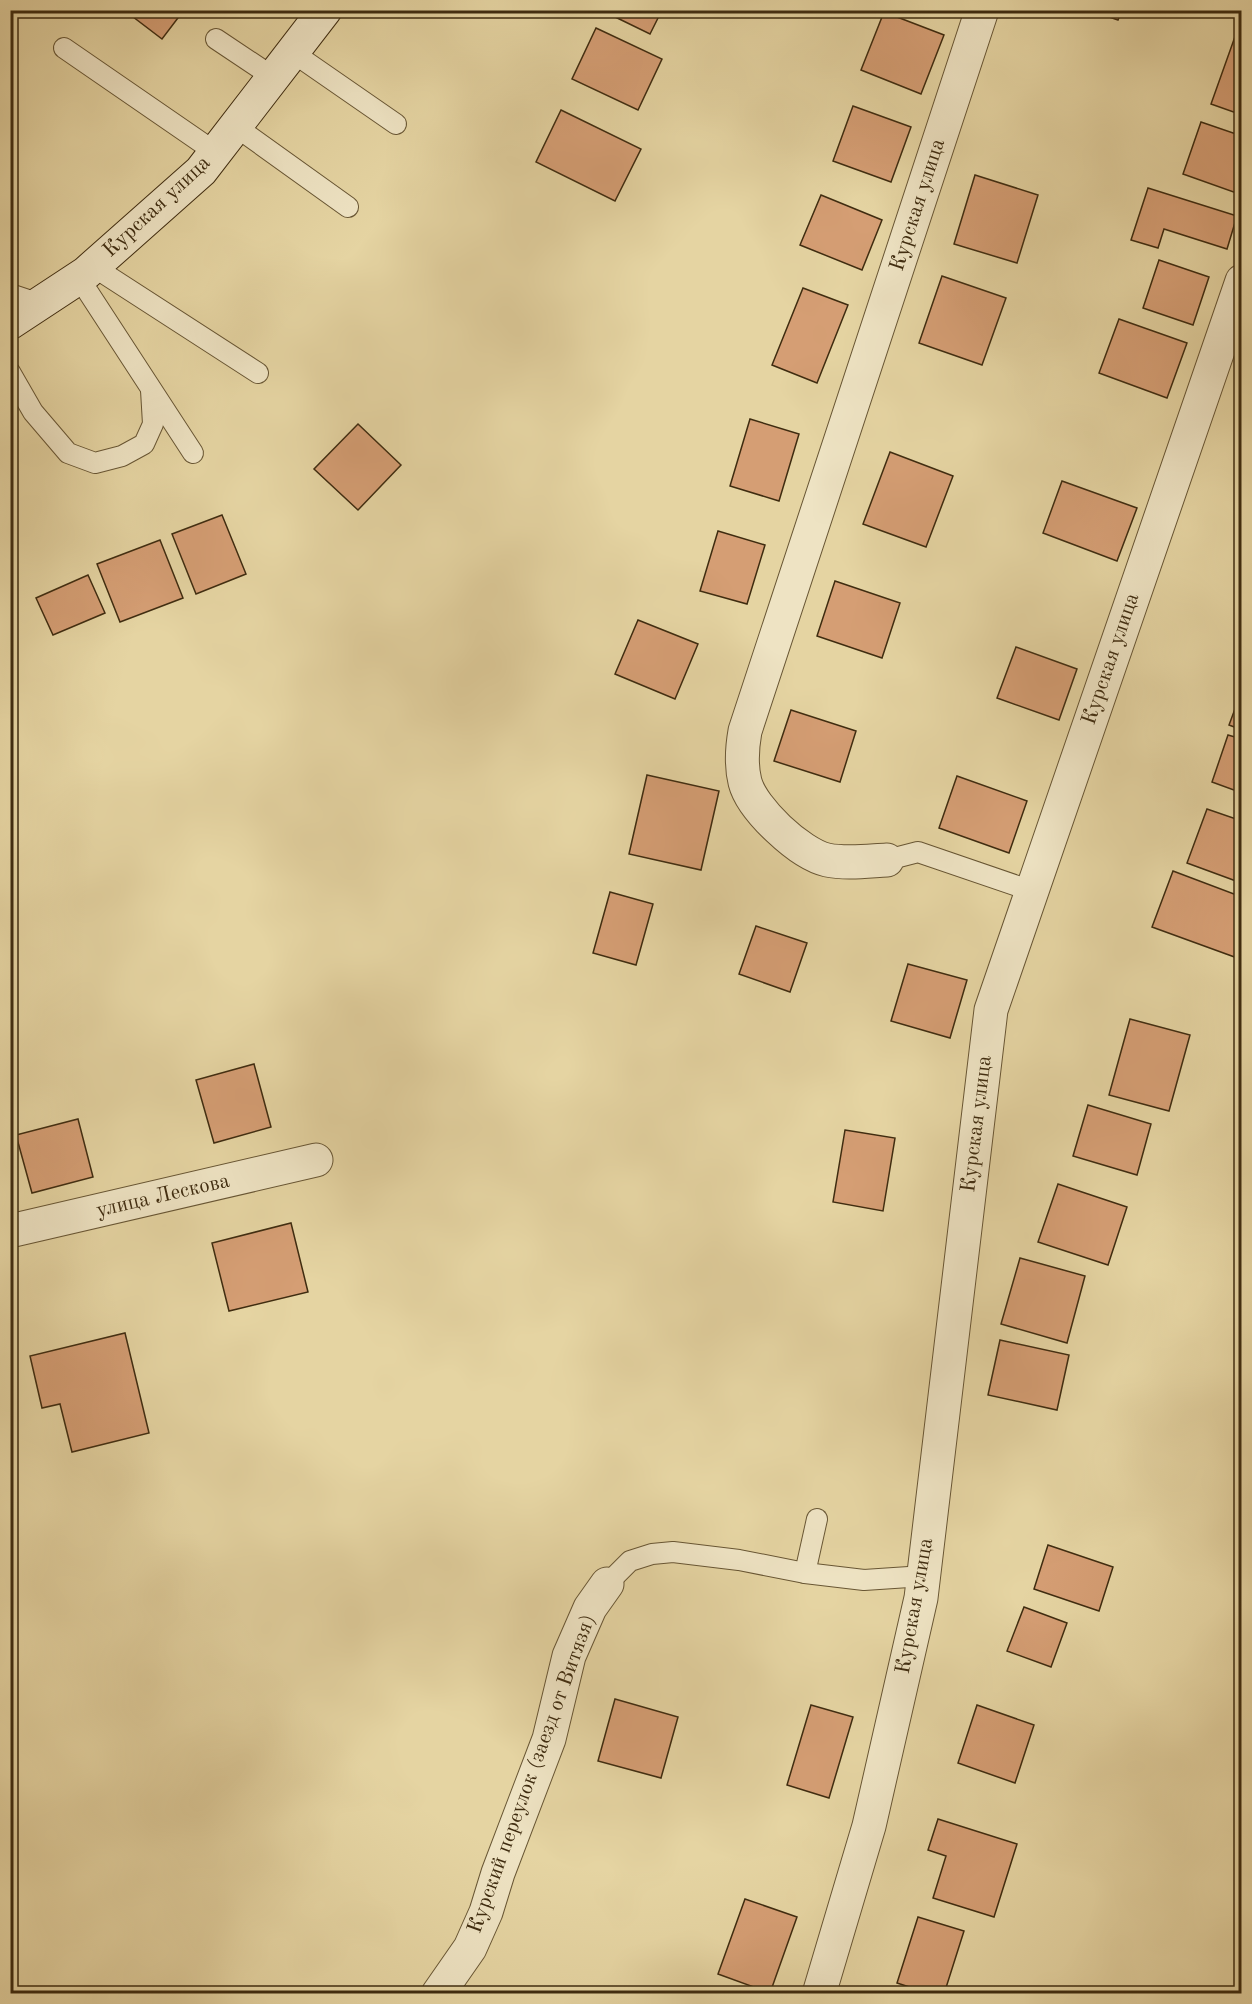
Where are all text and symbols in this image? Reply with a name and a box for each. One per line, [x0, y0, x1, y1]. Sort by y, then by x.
street label: Курская улица [887, 136, 949, 274]
street label: Курская улица [99, 152, 215, 262]
street label: Курская улица [1079, 590, 1143, 728]
street label: Курская улица [958, 1054, 996, 1194]
street label: улица Лескова [94, 1170, 232, 1222]
street label: Курская улица [893, 1536, 937, 1676]
street label: Курский переулок (заезд от Витязя) [464, 1612, 600, 1936]

